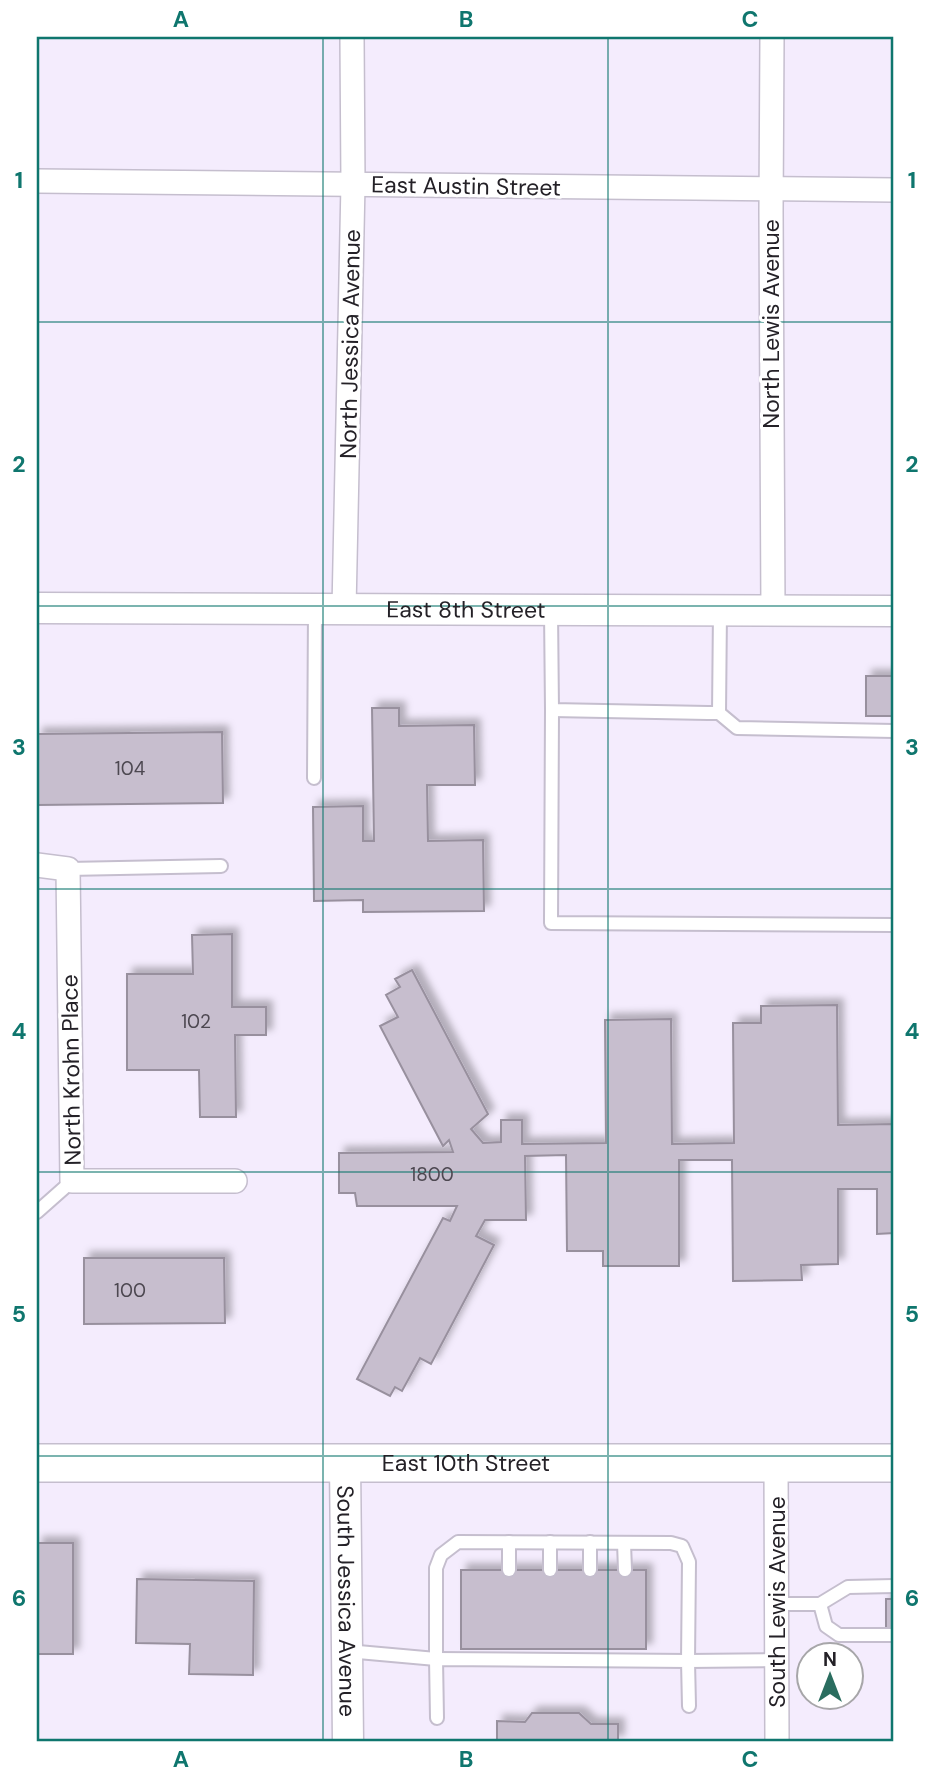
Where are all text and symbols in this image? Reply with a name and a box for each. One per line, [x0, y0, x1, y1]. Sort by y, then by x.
text: A [173, 4, 189, 34]
text: B [459, 4, 473, 34]
text: C [742, 4, 758, 34]
text: 1 [15, 165, 23, 195]
text: 1 [908, 165, 916, 195]
street label: East Austin Street [371, 169, 561, 203]
street label: North Lewis Avenue [756, 219, 786, 429]
street label: North Jessica Avenue [333, 229, 367, 459]
text: 2 [12, 449, 26, 479]
text: 2 [905, 449, 919, 479]
street label: East 8th Street [386, 594, 546, 625]
text: 3 [12, 732, 26, 762]
text: 3 [905, 732, 919, 762]
house number: 104 [115, 756, 145, 781]
street label: North Krohn Place [54, 974, 88, 1166]
house number: 102 [181, 1009, 211, 1034]
text: 4 [12, 1016, 27, 1046]
text: 4 [905, 1016, 920, 1046]
house number: 1800 [410, 1162, 454, 1187]
house number: 100 [114, 1278, 146, 1303]
text: 5 [12, 1299, 26, 1329]
text: 5 [905, 1299, 919, 1329]
street label: East 10th Street [382, 1448, 550, 1478]
street label: South Jessica Avenue [330, 1485, 363, 1717]
street label: South Lewis Avenue [762, 1496, 792, 1708]
text: 6 [12, 1583, 26, 1613]
text: 6 [905, 1583, 919, 1613]
north arrow [794, 1642, 864, 1712]
text: N [823, 1647, 837, 1672]
text: A [173, 1744, 189, 1774]
text: B [459, 1744, 473, 1774]
text: C [742, 1744, 758, 1774]

